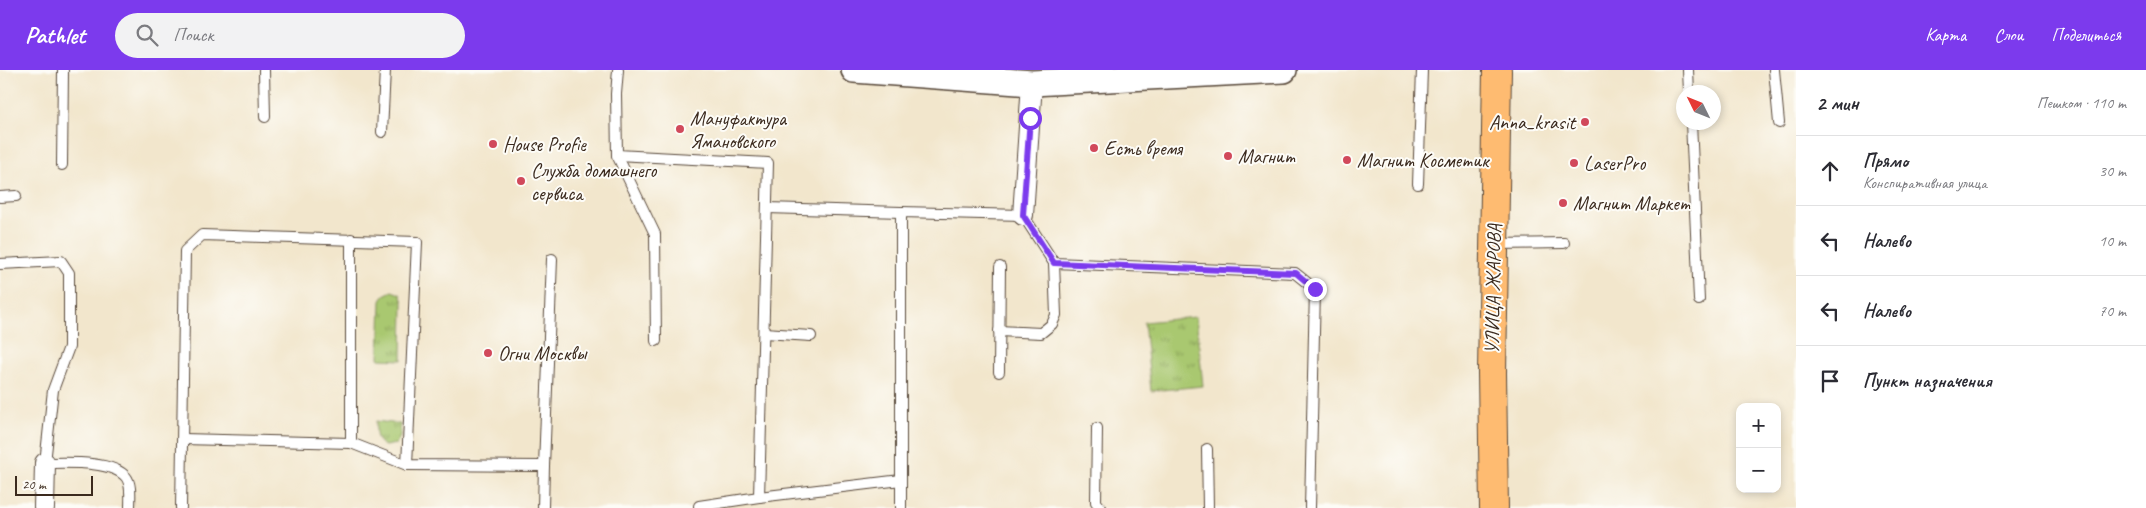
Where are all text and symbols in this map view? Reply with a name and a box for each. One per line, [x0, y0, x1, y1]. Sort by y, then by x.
search box [115, 13, 465, 58]
text: Pathlet [25, 20, 85, 50]
icon: search [133, 21, 161, 49]
text: Поиск [173, 23, 213, 47]
text: Карта [1925, 24, 1966, 46]
text: Слои [1994, 24, 2023, 46]
text: Поделиться [2051, 24, 2121, 46]
north arrow [1676, 85, 1721, 130]
text: 2 мин [1816, 90, 1859, 116]
text: Пешком · 110 m [2037, 93, 2126, 113]
place label: Мануфактура Ямановского [690, 106, 788, 154]
route start [1019, 107, 1042, 130]
place label: Anna_krasit [1489, 110, 1577, 135]
marker: Anna_krasit [1579, 116, 1591, 128]
marker: Мануфактура Ямановского [674, 123, 686, 135]
place label: House Profie [503, 132, 587, 157]
place label: Есть время [1104, 136, 1184, 161]
marker: House Profie [487, 138, 499, 150]
marker: Есть время [1088, 142, 1100, 154]
place label: Магнит [1238, 144, 1296, 169]
place label: Магнит Косметик [1357, 148, 1490, 173]
text: Прямо [1863, 149, 1908, 173]
marker: Магнит [1222, 150, 1234, 162]
place label: LaserPro [1584, 151, 1646, 176]
marker: Магнит Косметик [1341, 154, 1353, 166]
marker: LaserPro [1568, 157, 1580, 169]
icon: ahead [1816, 157, 1844, 185]
place label: Служба домашнего сервиса [531, 158, 657, 206]
text: 30 m [2099, 161, 2126, 181]
text: Конспиративная улица [1863, 173, 1987, 193]
marker: Служба домашнего сервиса [515, 175, 527, 187]
place label: Магнит Маркет [1573, 191, 1691, 216]
marker: Магнит Маркет [1557, 197, 1569, 209]
street label: УЛИЦА ЖАРОВА [1479, 223, 1507, 354]
icon: left [1816, 227, 1844, 255]
text: Налево [1863, 229, 1911, 253]
text: 10 m [2099, 231, 2126, 251]
route end [1304, 278, 1327, 301]
icon: left [1816, 297, 1844, 325]
text: Налево [1863, 299, 1911, 323]
text: 70 m [2099, 301, 2126, 321]
place label: Огни Москвы [498, 341, 588, 366]
marker: Огни Москвы [482, 347, 494, 359]
icon: arrive [1816, 367, 1844, 395]
text: Пункт назначения [1863, 369, 1992, 393]
map controls [1736, 403, 1781, 493]
button: + [1736, 403, 1781, 448]
button: − [1736, 448, 1781, 493]
scale bar [15, 473, 92, 496]
text: 20 m [22, 476, 46, 493]

